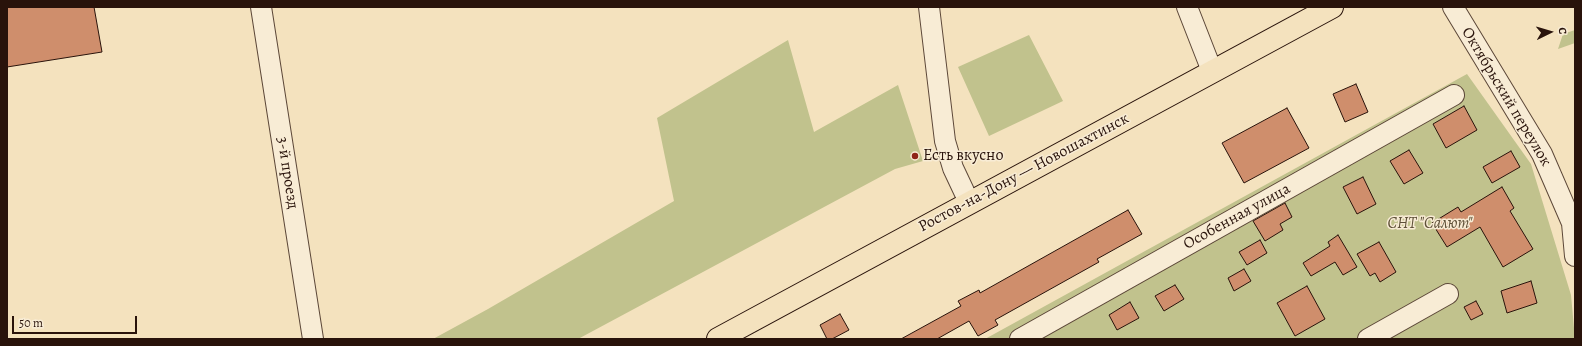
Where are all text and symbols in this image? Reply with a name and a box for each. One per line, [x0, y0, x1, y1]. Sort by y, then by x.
north arrow [1530, 12, 1570, 52]
street label: Октябрьский переулок [1457, 24, 1555, 170]
text: С [1555, 27, 1570, 35]
street label: Ростов-на-Дону — Новошахтинск [916, 109, 1132, 237]
street label: 3-й проезд [272, 135, 302, 211]
place label: Есть вкусно [923, 146, 1003, 166]
marker: Есть вкусно [910, 151, 920, 161]
street label: Особенная улица [1180, 180, 1294, 254]
park label: СНТ "Салют" [1387, 214, 1473, 234]
scale bar [14, 308, 139, 334]
text: 50 m [19, 315, 43, 331]

